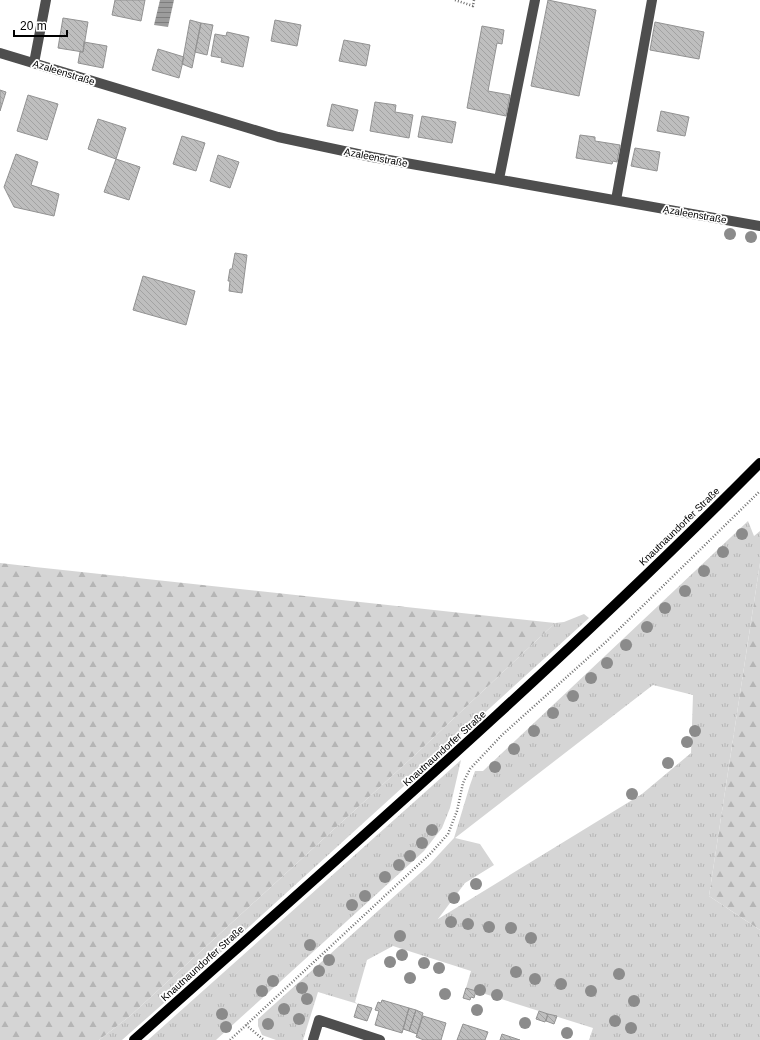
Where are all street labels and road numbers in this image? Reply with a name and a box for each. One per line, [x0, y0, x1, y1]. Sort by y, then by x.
street label: Azaleenstraße [31, 58, 97, 87]
street label: Azaleenstraße [343, 146, 409, 169]
street label: Azaleenstraße [662, 203, 728, 226]
street label: Knautnaundorfer Straße [637, 485, 722, 568]
street label: Knautnaundorfer Straße [401, 708, 488, 788]
street label: Knautnaundorfer Straße [159, 923, 246, 1003]

